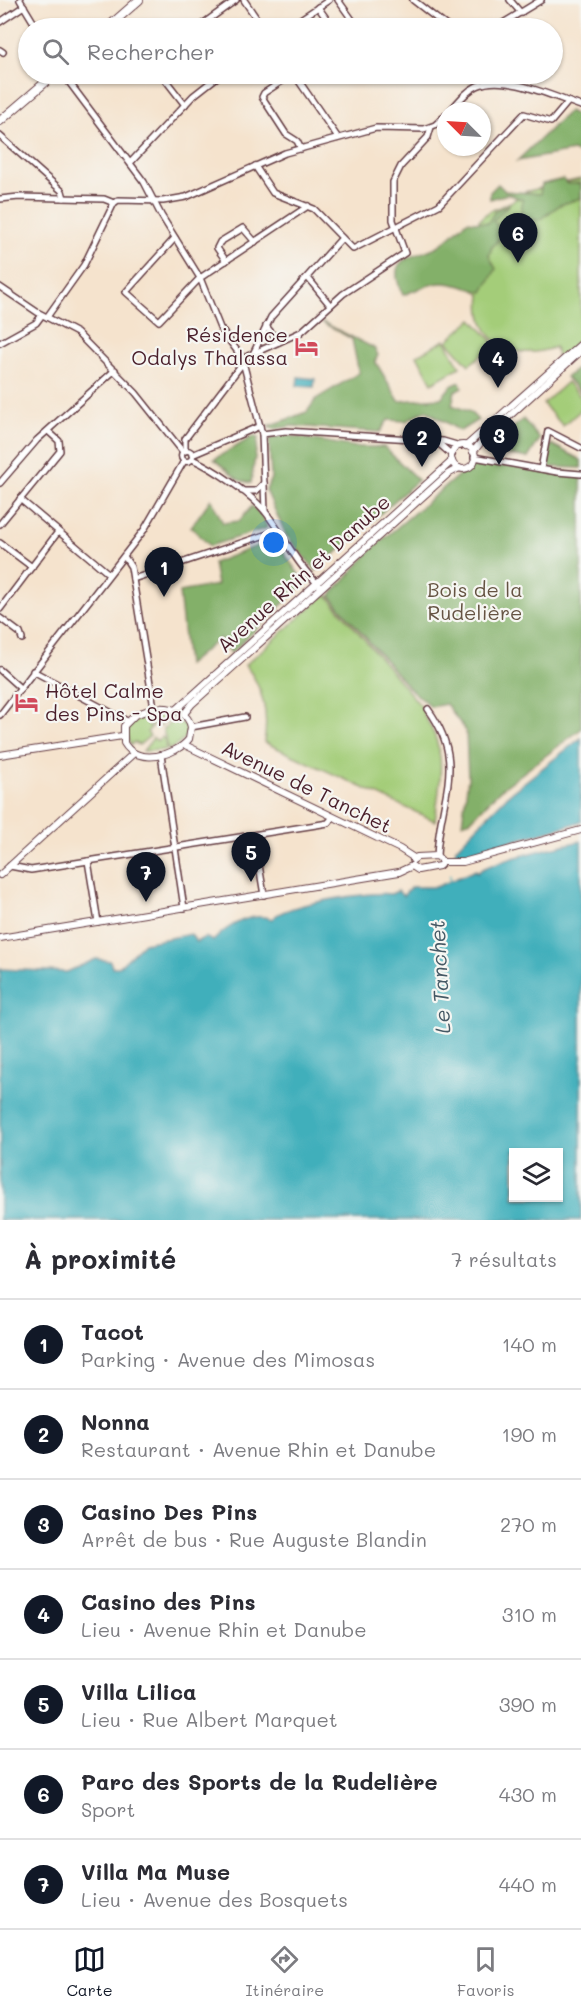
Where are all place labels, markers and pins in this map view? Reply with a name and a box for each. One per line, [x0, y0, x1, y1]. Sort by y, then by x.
pin: 6 [498, 214, 538, 263]
place label: Résidence Odalys Thalassa [131, 321, 288, 370]
hotel icon: Résidence Odalys Thalassa [293, 333, 319, 359]
pin: 4 [478, 338, 518, 388]
pin: 3 [480, 416, 518, 465]
pin: 2 [402, 418, 442, 467]
pin: 1 [144, 548, 184, 597]
place label: Hôtel Calme des Pins - Spa [45, 677, 183, 726]
hotel icon: Hôtel Calme des Pins - Spa [14, 689, 40, 715]
pin: 5 [232, 832, 270, 882]
pin: 7 [126, 852, 166, 902]

